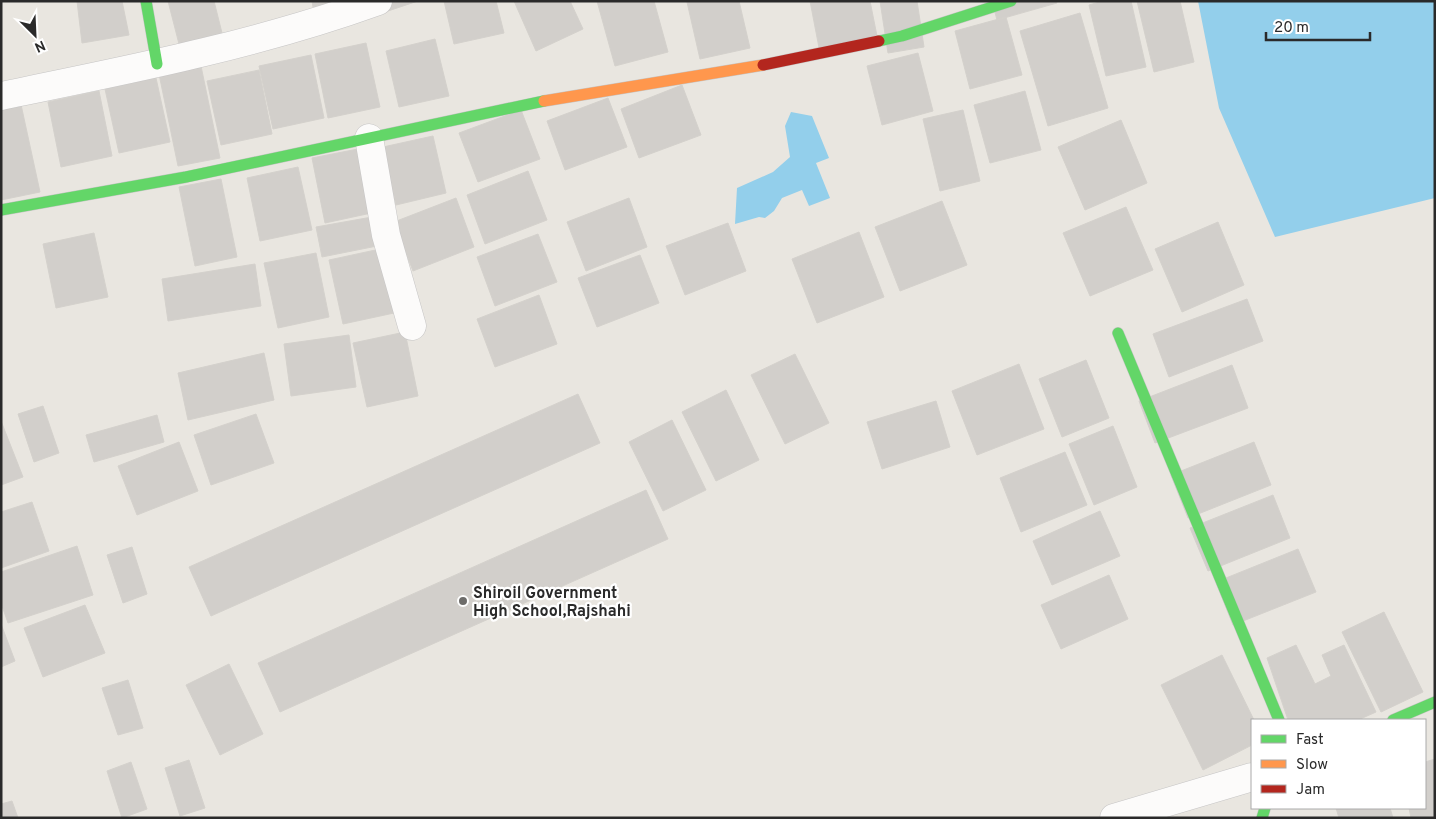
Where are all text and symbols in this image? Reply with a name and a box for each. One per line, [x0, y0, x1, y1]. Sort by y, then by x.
north arrow [10, 10, 60, 60]
scale bar [1266, 10, 1370, 42]
text: 20 m [1274, 19, 1309, 38]
text: N [32, 36, 48, 55]
place label: Shiroil Government High School,Rajshahi [473, 584, 631, 622]
marker: Shiroil Government High School,Rajshahi [457, 595, 469, 607]
legend [1251, 719, 1426, 809]
text: Fast [1296, 731, 1324, 750]
text: Slow [1296, 756, 1328, 775]
text: Jam [1296, 781, 1325, 800]

